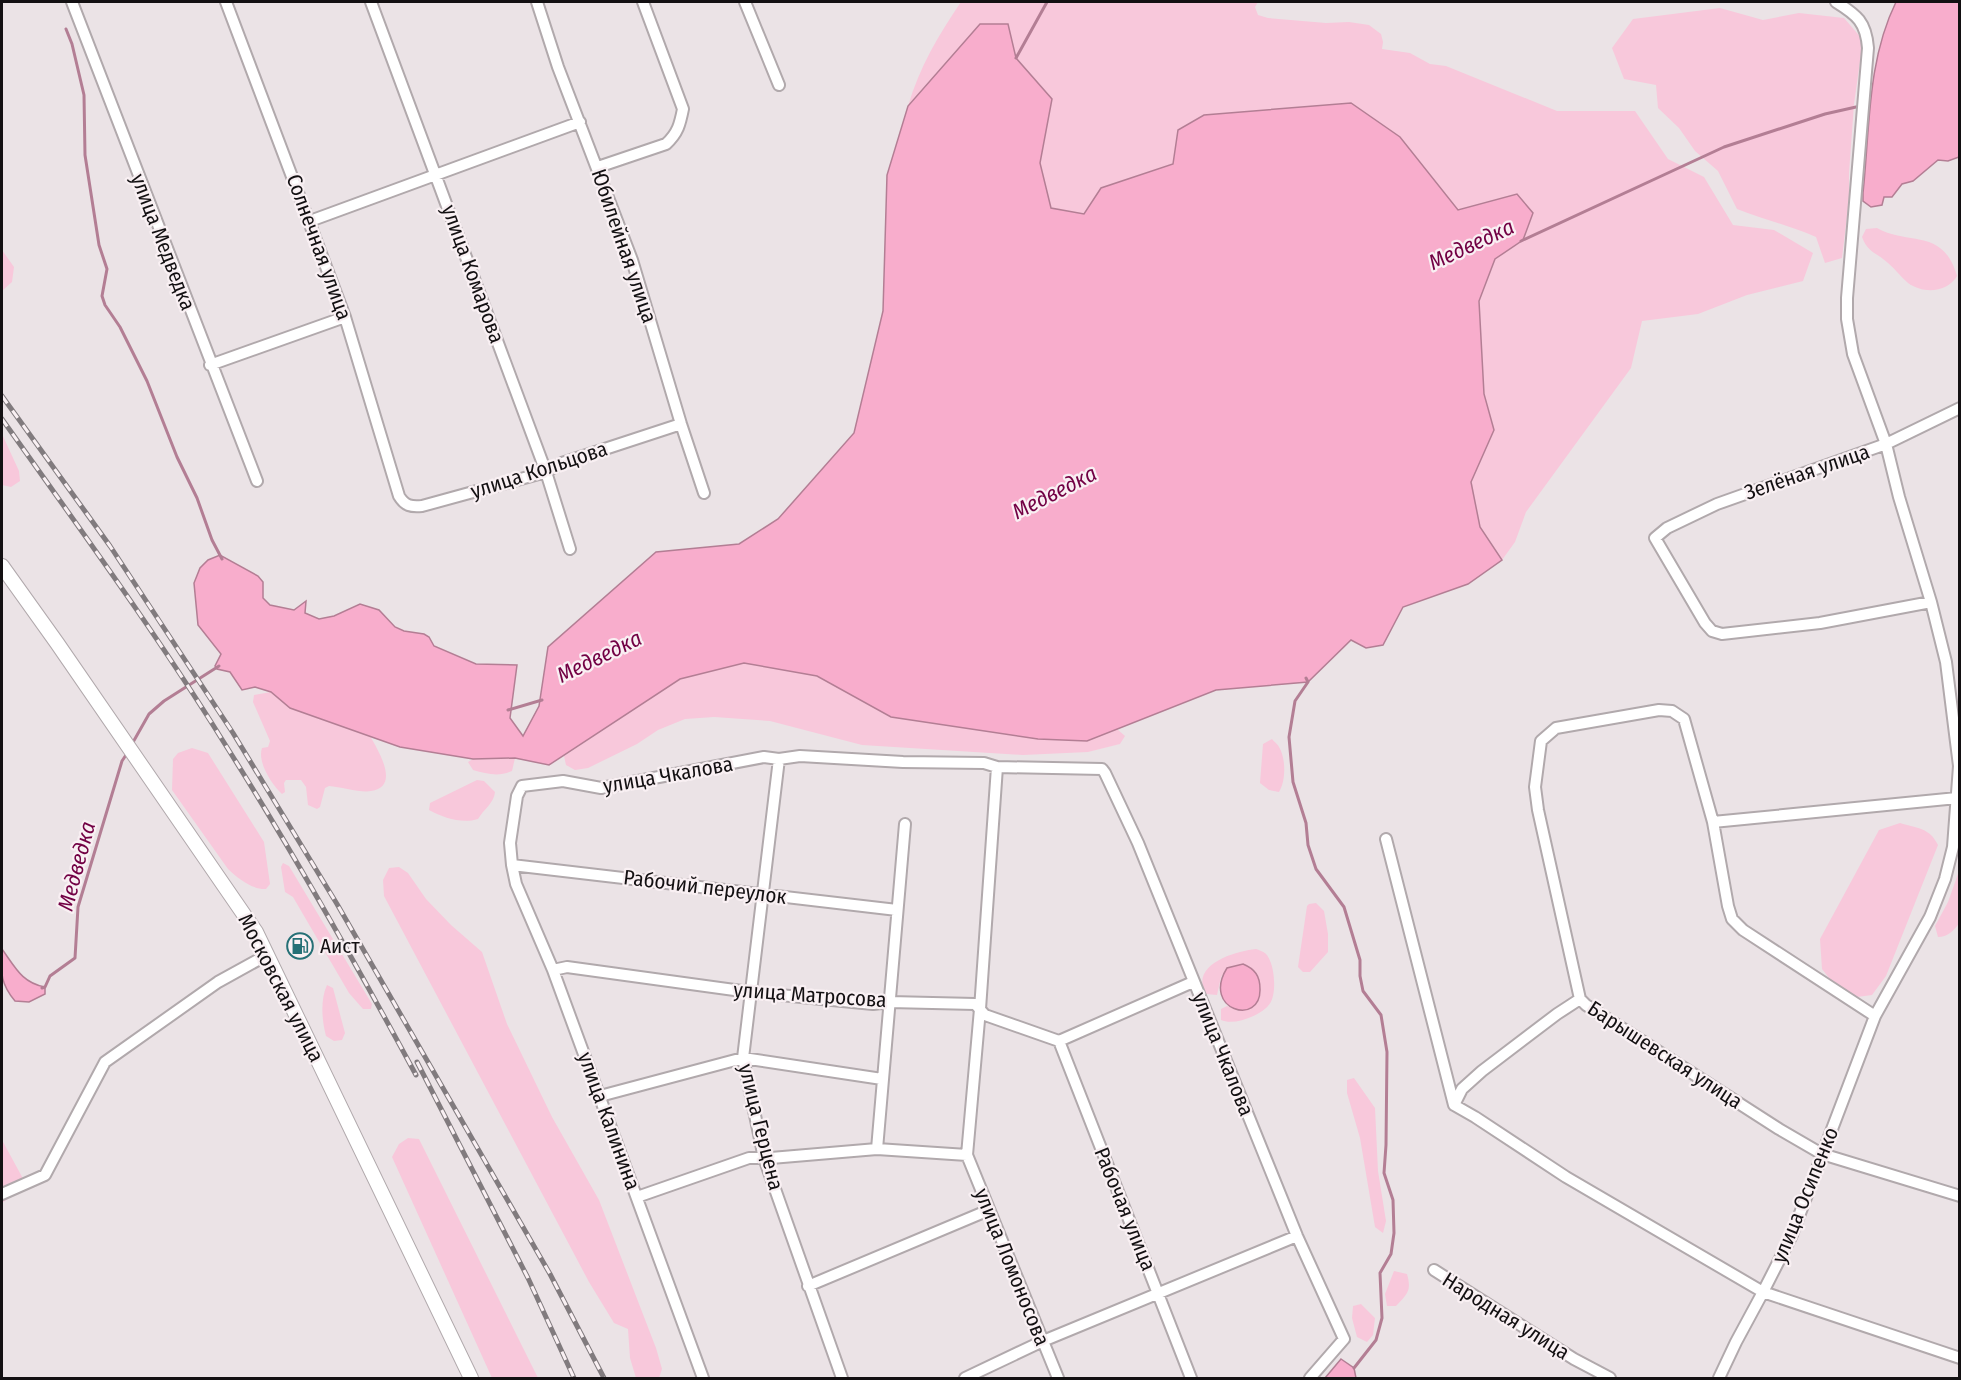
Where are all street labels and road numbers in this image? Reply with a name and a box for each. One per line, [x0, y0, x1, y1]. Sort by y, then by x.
street label: Юбилейная улица [585, 166, 663, 326]
street label: улица Медведка [125, 170, 201, 314]
street label: Солнечная улица [281, 171, 357, 323]
street label: улица Комарова [436, 201, 510, 347]
street label: улица Кольцова [467, 436, 611, 504]
street label: Зелёная улица [1741, 438, 1873, 506]
street label: улица Чкалова [601, 751, 735, 799]
street label: Рабочий переулок [622, 864, 788, 910]
street label: Московская улица [232, 910, 330, 1066]
street label: улица Матросова [733, 977, 887, 1013]
street label: улица Чкалова [1186, 988, 1260, 1120]
street label: Барышевская улица [1583, 995, 1747, 1115]
street label: улица Калинина [572, 1048, 646, 1194]
street label: улица Герцена [733, 1061, 789, 1193]
street label: улица Осипенко [1766, 1123, 1844, 1267]
street label: Рабочая улица [1088, 1144, 1162, 1274]
street label: улица Ломоносова [969, 1185, 1055, 1349]
street label: Народная улица [1438, 1267, 1574, 1365]

